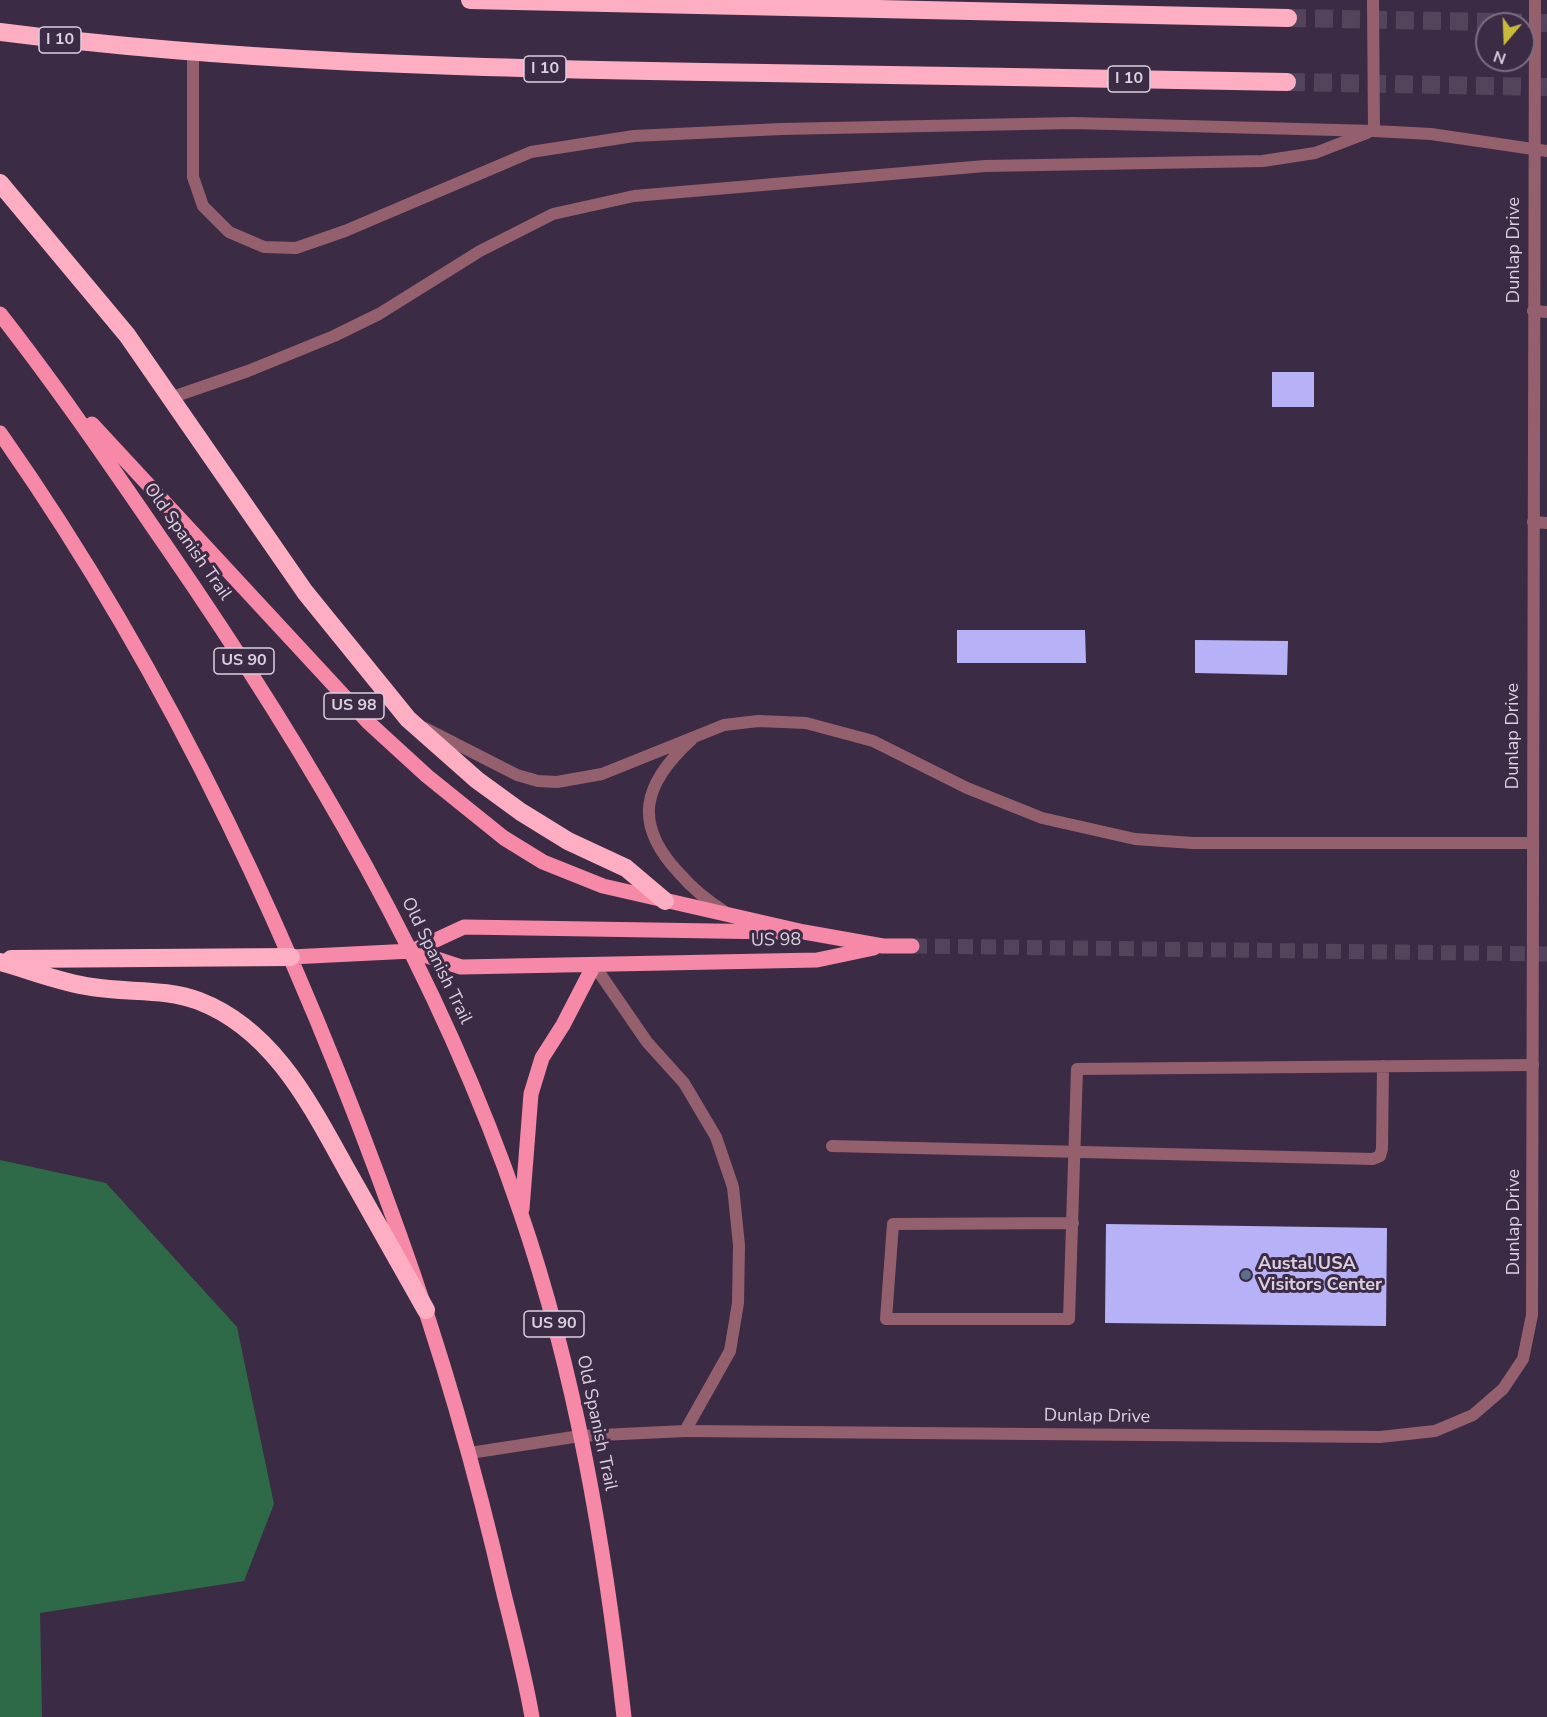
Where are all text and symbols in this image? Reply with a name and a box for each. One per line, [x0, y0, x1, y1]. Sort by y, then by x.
north arrow [1475, 12, 1535, 72]
road number: I 10 [39, 27, 81, 53]
text: N [1491, 45, 1509, 69]
road number: I 10 [524, 56, 566, 82]
road number: I 10 [1108, 66, 1150, 92]
street label: Dunlap Drive [1504, 197, 1526, 303]
street label: Old Spanish Trail [139, 479, 235, 605]
road number: US 90 [214, 648, 274, 674]
street label: Dunlap Drive [1503, 683, 1525, 789]
road number: US 98 [324, 693, 384, 719]
street label: Old Spanish Trail [396, 894, 476, 1028]
street label: US 98 [751, 930, 801, 952]
street label: Dunlap Drive [1504, 1169, 1526, 1275]
place label: Austal USA Visitors Center [1258, 1254, 1382, 1296]
marker: Austal USA Visitors Center [1239, 1268, 1253, 1282]
road number: US 90 [524, 1311, 584, 1337]
street label: Old Spanish Trail [571, 1353, 621, 1493]
street label: Dunlap Drive [1044, 1405, 1150, 1429]

